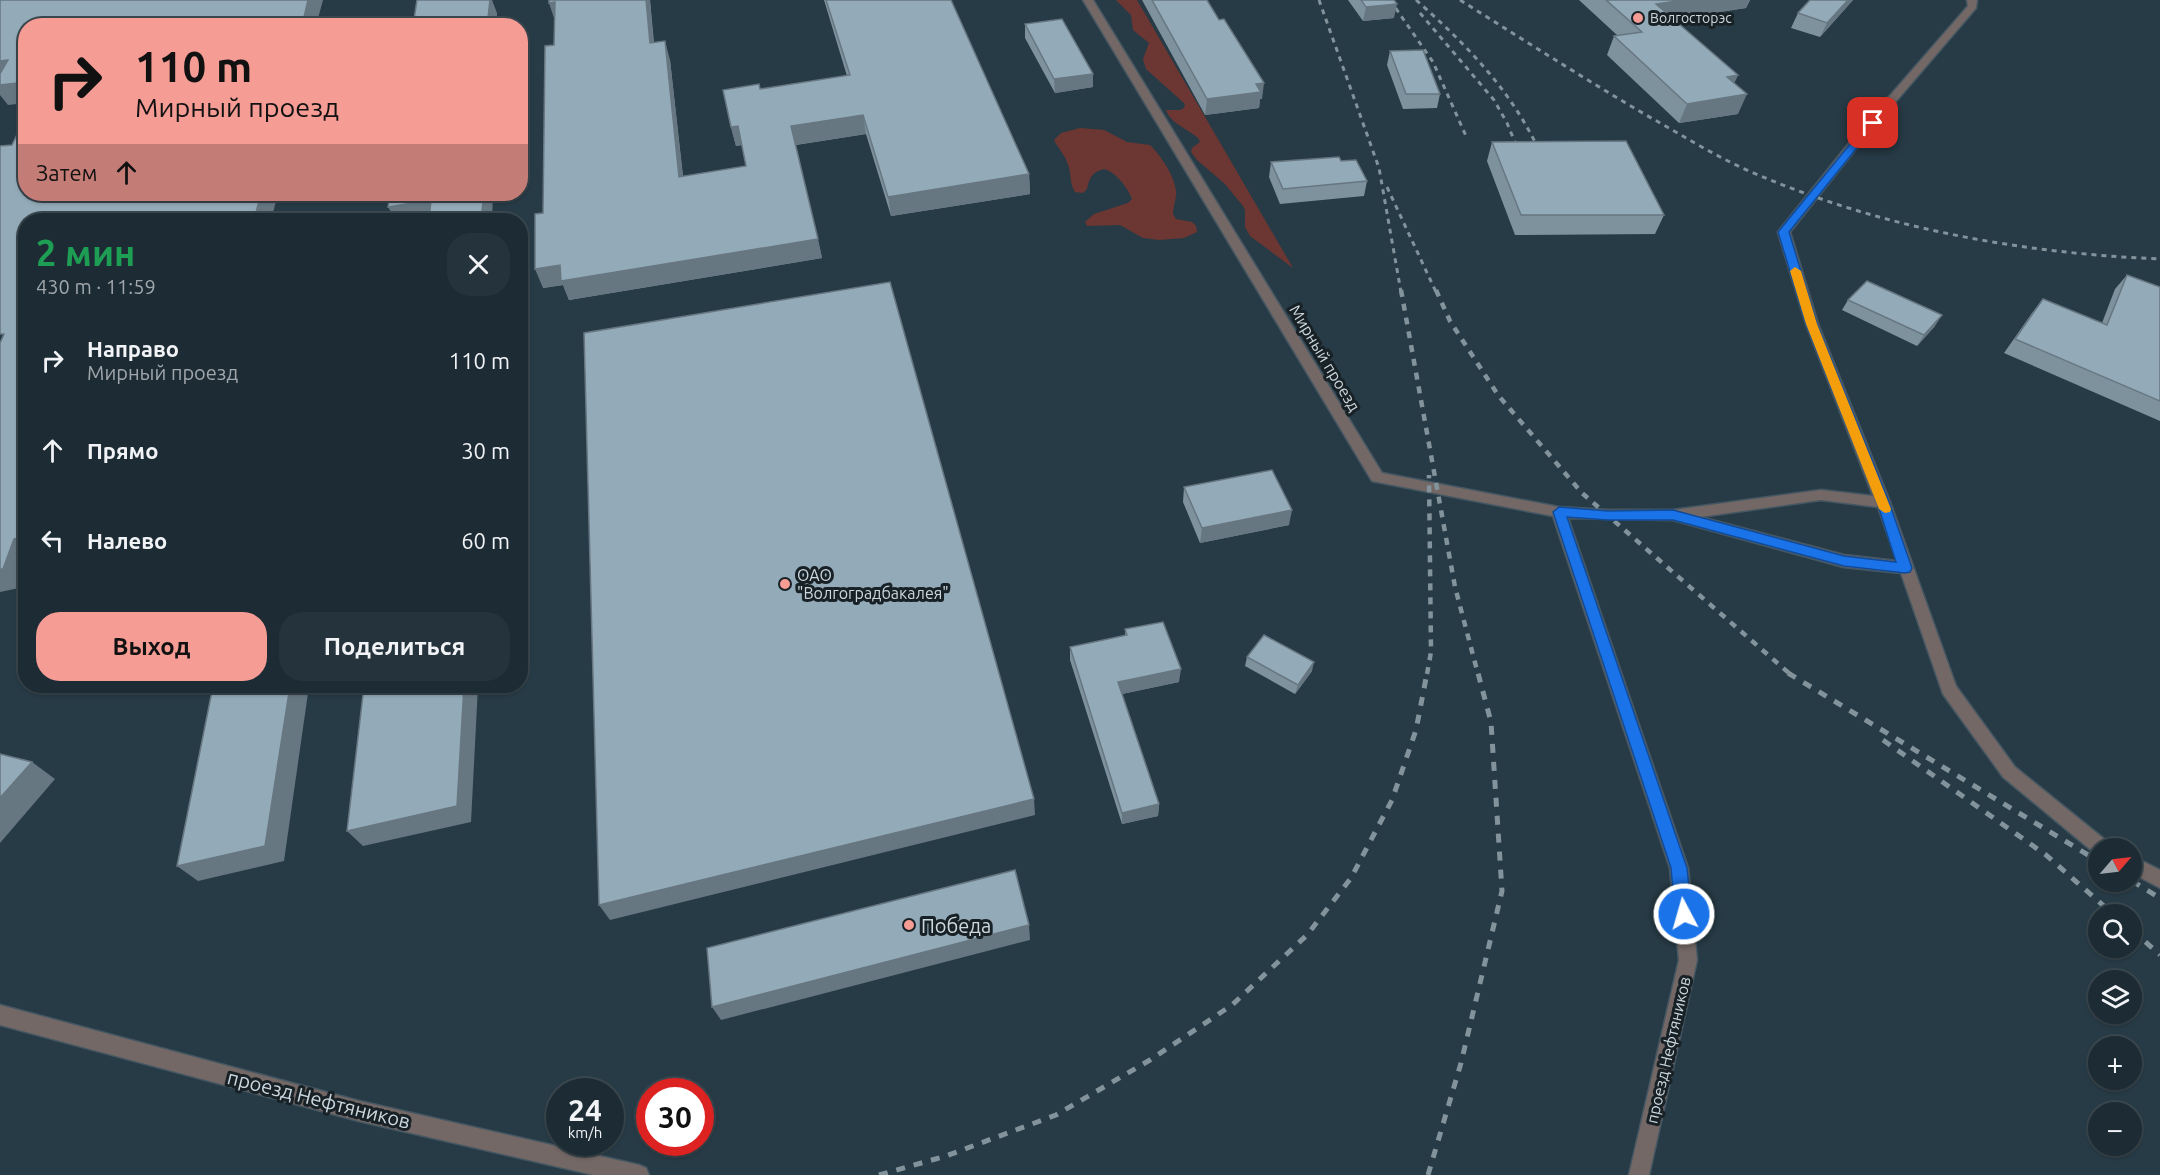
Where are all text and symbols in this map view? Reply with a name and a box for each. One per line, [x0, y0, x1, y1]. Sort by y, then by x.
place label: Волгосторэс [1650, 10, 1732, 26]
marker: Волгосторэс [1631, 11, 1645, 25]
icon: right [36, 42, 114, 120]
text: 110 m [135, 43, 252, 90]
text: Мирный проезд [135, 92, 339, 122]
pin [1847, 97, 1898, 148]
icon: arrive [1856, 106, 1889, 139]
icon: ahead [110, 156, 143, 189]
text: Затем [36, 160, 98, 185]
text: 2 мин [36, 232, 135, 273]
button: close [447, 233, 510, 296]
text: 430 m · 11:59 [36, 275, 156, 298]
street label: Мирный проезд [1286, 302, 1364, 414]
text: Направо [87, 336, 179, 361]
icon: right [36, 344, 69, 377]
text: 110 m [449, 348, 510, 373]
text: Мирный проезд [87, 361, 238, 384]
icon: ahead [36, 434, 69, 467]
text: Прямо [87, 438, 158, 463]
text: 30 m [461, 438, 510, 463]
icon: left [36, 524, 69, 557]
text: Налево [87, 528, 167, 553]
text: 60 m [461, 528, 510, 553]
place label: ОАО "Волгоградбакалея" [797, 566, 949, 602]
marker: ОАО "Волгоградбакалея" [778, 577, 792, 591]
button: Выход [36, 612, 267, 681]
button: Поделиться [279, 612, 510, 681]
north arrow [2088, 838, 2142, 892]
map controls [2088, 838, 2142, 1156]
position arrow [1652, 882, 1716, 946]
button: search [2088, 904, 2142, 958]
place label: Победа [921, 914, 991, 937]
marker: Победа [902, 918, 916, 932]
button: layers [2088, 970, 2142, 1024]
street label: проезд Нефтяников [1642, 975, 1694, 1125]
button: + [2088, 1036, 2142, 1090]
street label: проезд Нефтяников [225, 1065, 413, 1133]
speed limit sign: 30 [636, 1078, 714, 1156]
text: 24 [568, 1093, 602, 1127]
button: − [2088, 1102, 2142, 1156]
text: km/h [568, 1124, 602, 1141]

